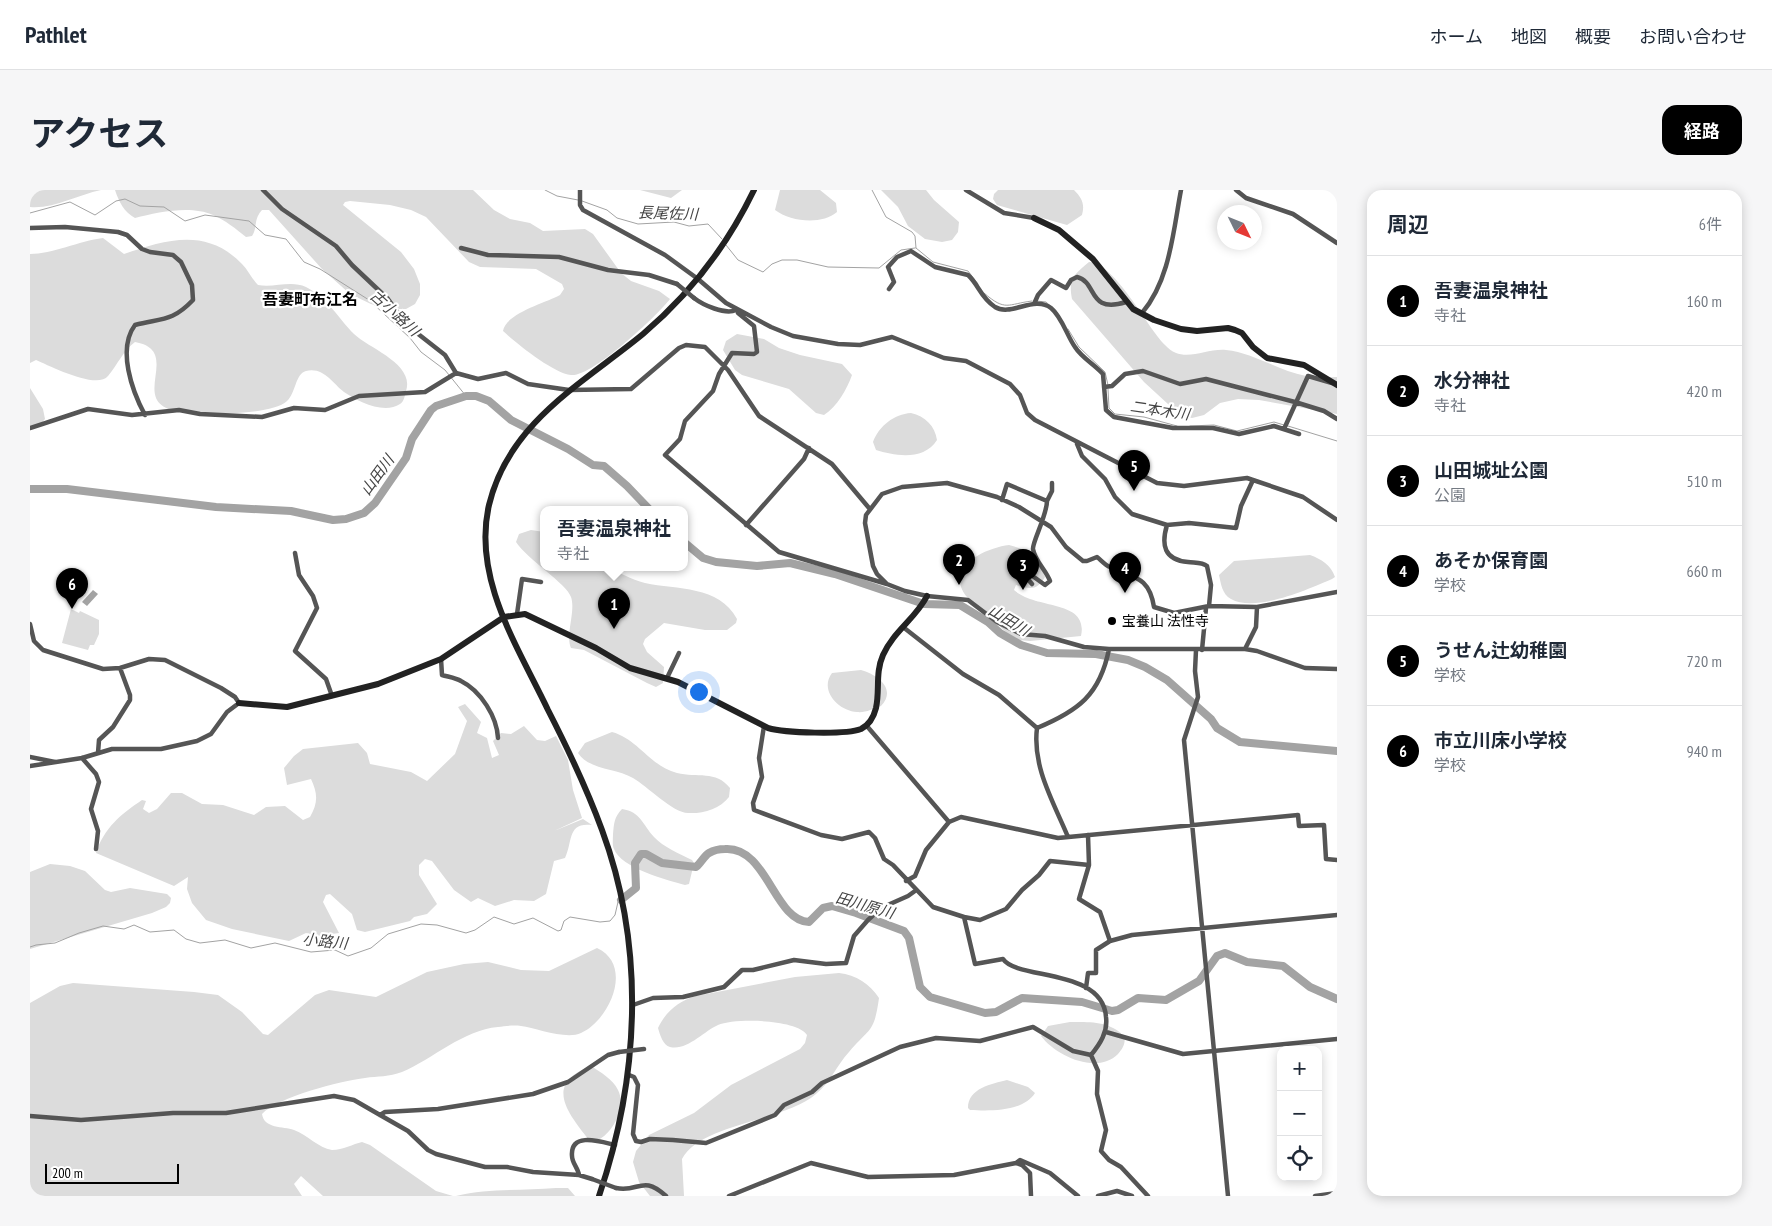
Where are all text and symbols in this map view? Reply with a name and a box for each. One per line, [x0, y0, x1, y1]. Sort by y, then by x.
text: Pathlet [25, 19, 87, 50]
text: ホーム [1430, 25, 1483, 48]
text: 地図 [1511, 25, 1547, 48]
text: 概要 [1575, 25, 1611, 48]
text: お問い合わせ [1639, 25, 1747, 48]
button: 経路 [1662, 105, 1742, 155]
text: アクセス [30, 110, 168, 156]
water label: 長尾佐川 [638, 202, 700, 224]
north arrow [1217, 205, 1262, 250]
text: 周辺 [1387, 211, 1429, 238]
text: 6件 [1699, 214, 1722, 234]
text: 吾妻温泉神社 [1434, 278, 1548, 302]
water label: 古小路川 [366, 286, 425, 341]
district label: 吾妻町布江名 [262, 289, 358, 309]
text: 1 [1399, 291, 1407, 311]
text: 160 m [1687, 291, 1722, 311]
text: 寺社 [1434, 305, 1466, 325]
text: 水分神社 [1434, 368, 1510, 392]
text: 2 [1399, 381, 1407, 401]
text: 420 m [1687, 381, 1722, 401]
text: 寺社 [1434, 395, 1466, 415]
water label: 二本木川 [1129, 396, 1193, 424]
water label: 山田川 [356, 450, 399, 499]
pin: 5 [1118, 450, 1150, 491]
text: 山田城址公園 [1434, 458, 1548, 482]
text: 3 [1399, 471, 1407, 491]
text: 510 m [1687, 471, 1722, 491]
text: 公園 [1434, 485, 1466, 505]
popup [540, 506, 688, 571]
text: 吾妻温泉神社 [557, 516, 671, 540]
text: 寺社 [557, 543, 589, 563]
pin: 2 [943, 544, 975, 585]
text: あそか保育園 [1434, 548, 1548, 572]
pin: 3 [1007, 549, 1039, 590]
pin: 4 [1109, 552, 1141, 593]
text: 4 [1399, 561, 1407, 581]
text: 660 m [1687, 561, 1722, 581]
pin: 6 [56, 568, 88, 609]
text: 学校 [1434, 575, 1466, 595]
pin: 1 [598, 588, 630, 629]
water label: 山田川 [985, 600, 1035, 641]
place label: 宝養山 法性寺 [1122, 612, 1209, 630]
marker: 宝養山 法性寺 [1106, 615, 1118, 627]
text: うせん辻幼稚園 [1434, 638, 1567, 662]
text: 5 [1399, 651, 1407, 671]
text: 720 m [1687, 651, 1722, 671]
text: 学校 [1434, 665, 1466, 685]
your location [686, 679, 712, 705]
text: 市立川床小学校 [1434, 728, 1567, 752]
text: 6 [1399, 741, 1407, 761]
text: 940 m [1687, 741, 1722, 761]
text: 学校 [1434, 755, 1466, 775]
water label: 田川原川 [834, 888, 898, 923]
water label: 小路川 [302, 929, 350, 953]
map controls [1277, 1046, 1322, 1181]
button: + [1277, 1046, 1322, 1091]
button: − [1277, 1091, 1322, 1136]
button: locate [1277, 1136, 1322, 1181]
scale bar [45, 1161, 179, 1184]
text: 200 m [52, 1164, 83, 1182]

